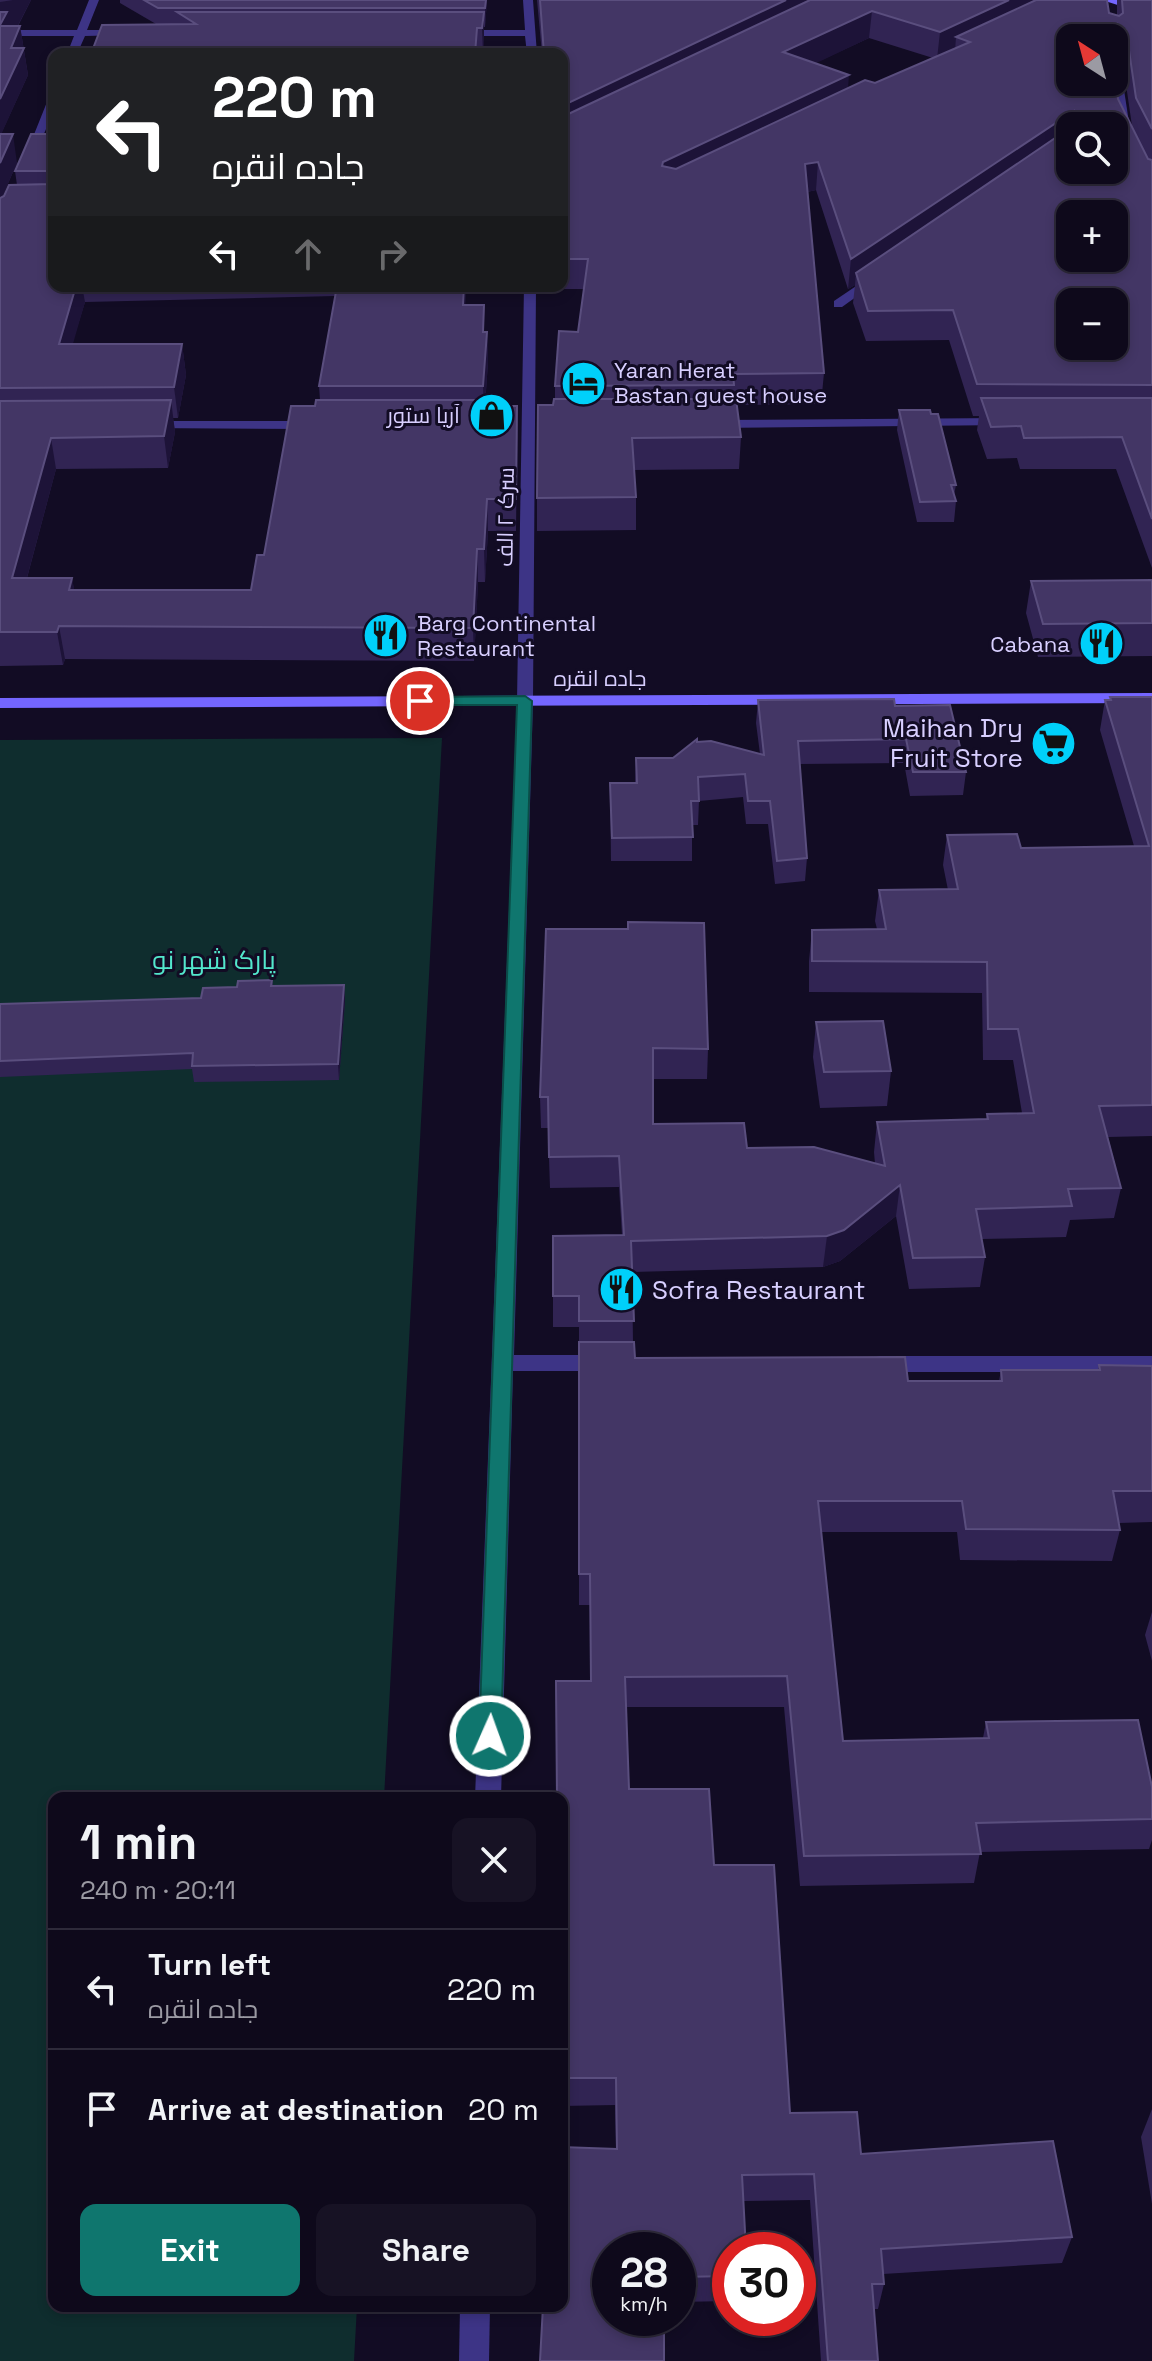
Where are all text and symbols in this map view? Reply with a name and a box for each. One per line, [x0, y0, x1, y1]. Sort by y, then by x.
north arrow [1056, 24, 1128, 96]
map controls [1056, 24, 1128, 360]
text: 220 m [212, 62, 377, 133]
icon: left [80, 80, 184, 184]
button: search [1056, 112, 1128, 184]
text: جاده انقره [212, 144, 364, 190]
button: + [1056, 200, 1128, 272]
icon: left [202, 232, 246, 276]
icon: ahead [286, 232, 330, 276]
icon: right [370, 232, 414, 276]
button: − [1056, 288, 1128, 360]
place label: Yaran Herat Bastan guest house [614, 356, 827, 409]
hotel icon: Yaran Herat Bastan guest house [559, 359, 607, 407]
shop icon: آریا ستور [467, 391, 515, 439]
place label: آریا ستور [385, 401, 460, 429]
street label: سرک ۲ الف [490, 467, 520, 567]
place label: Barg Continental Restaurant [417, 609, 596, 662]
restaurant icon: Barg Continental Restaurant [362, 612, 410, 660]
restaurant icon: Cabana [1077, 620, 1125, 668]
place label: Cabana [990, 630, 1070, 658]
street label: جاده انقره [553, 664, 647, 692]
pin [386, 667, 454, 735]
icon: arrive [398, 679, 442, 723]
place label: Maihan Dry Fruit Store [883, 711, 1023, 775]
supermarket icon: Maihan Dry Fruit Store [1030, 719, 1078, 767]
park label: پارک شهر نو [152, 943, 276, 977]
restaurant icon: Sofra Restaurant [597, 1266, 645, 1314]
place label: Sofra Restaurant [652, 1273, 865, 1307]
position arrow [448, 1694, 532, 1778]
text: 1 min [80, 1812, 197, 1873]
button: close [452, 1818, 536, 1902]
text: 240 m · 20:11 [80, 1873, 236, 1907]
text: Turn left [148, 1945, 271, 1984]
icon: left [80, 1967, 124, 2011]
text: 220 m [447, 1970, 536, 2009]
text: جاده انقره [148, 1992, 258, 2026]
icon: arrive [80, 2087, 124, 2131]
text: Arrive at destination [148, 2090, 444, 2129]
text: 20 m [468, 2090, 539, 2129]
button: Exit [80, 2204, 300, 2296]
button: Share [316, 2204, 536, 2296]
speed limit sign: 30 [712, 2232, 816, 2336]
text: 28 [620, 2248, 668, 2299]
text: km/h [620, 2291, 668, 2317]

